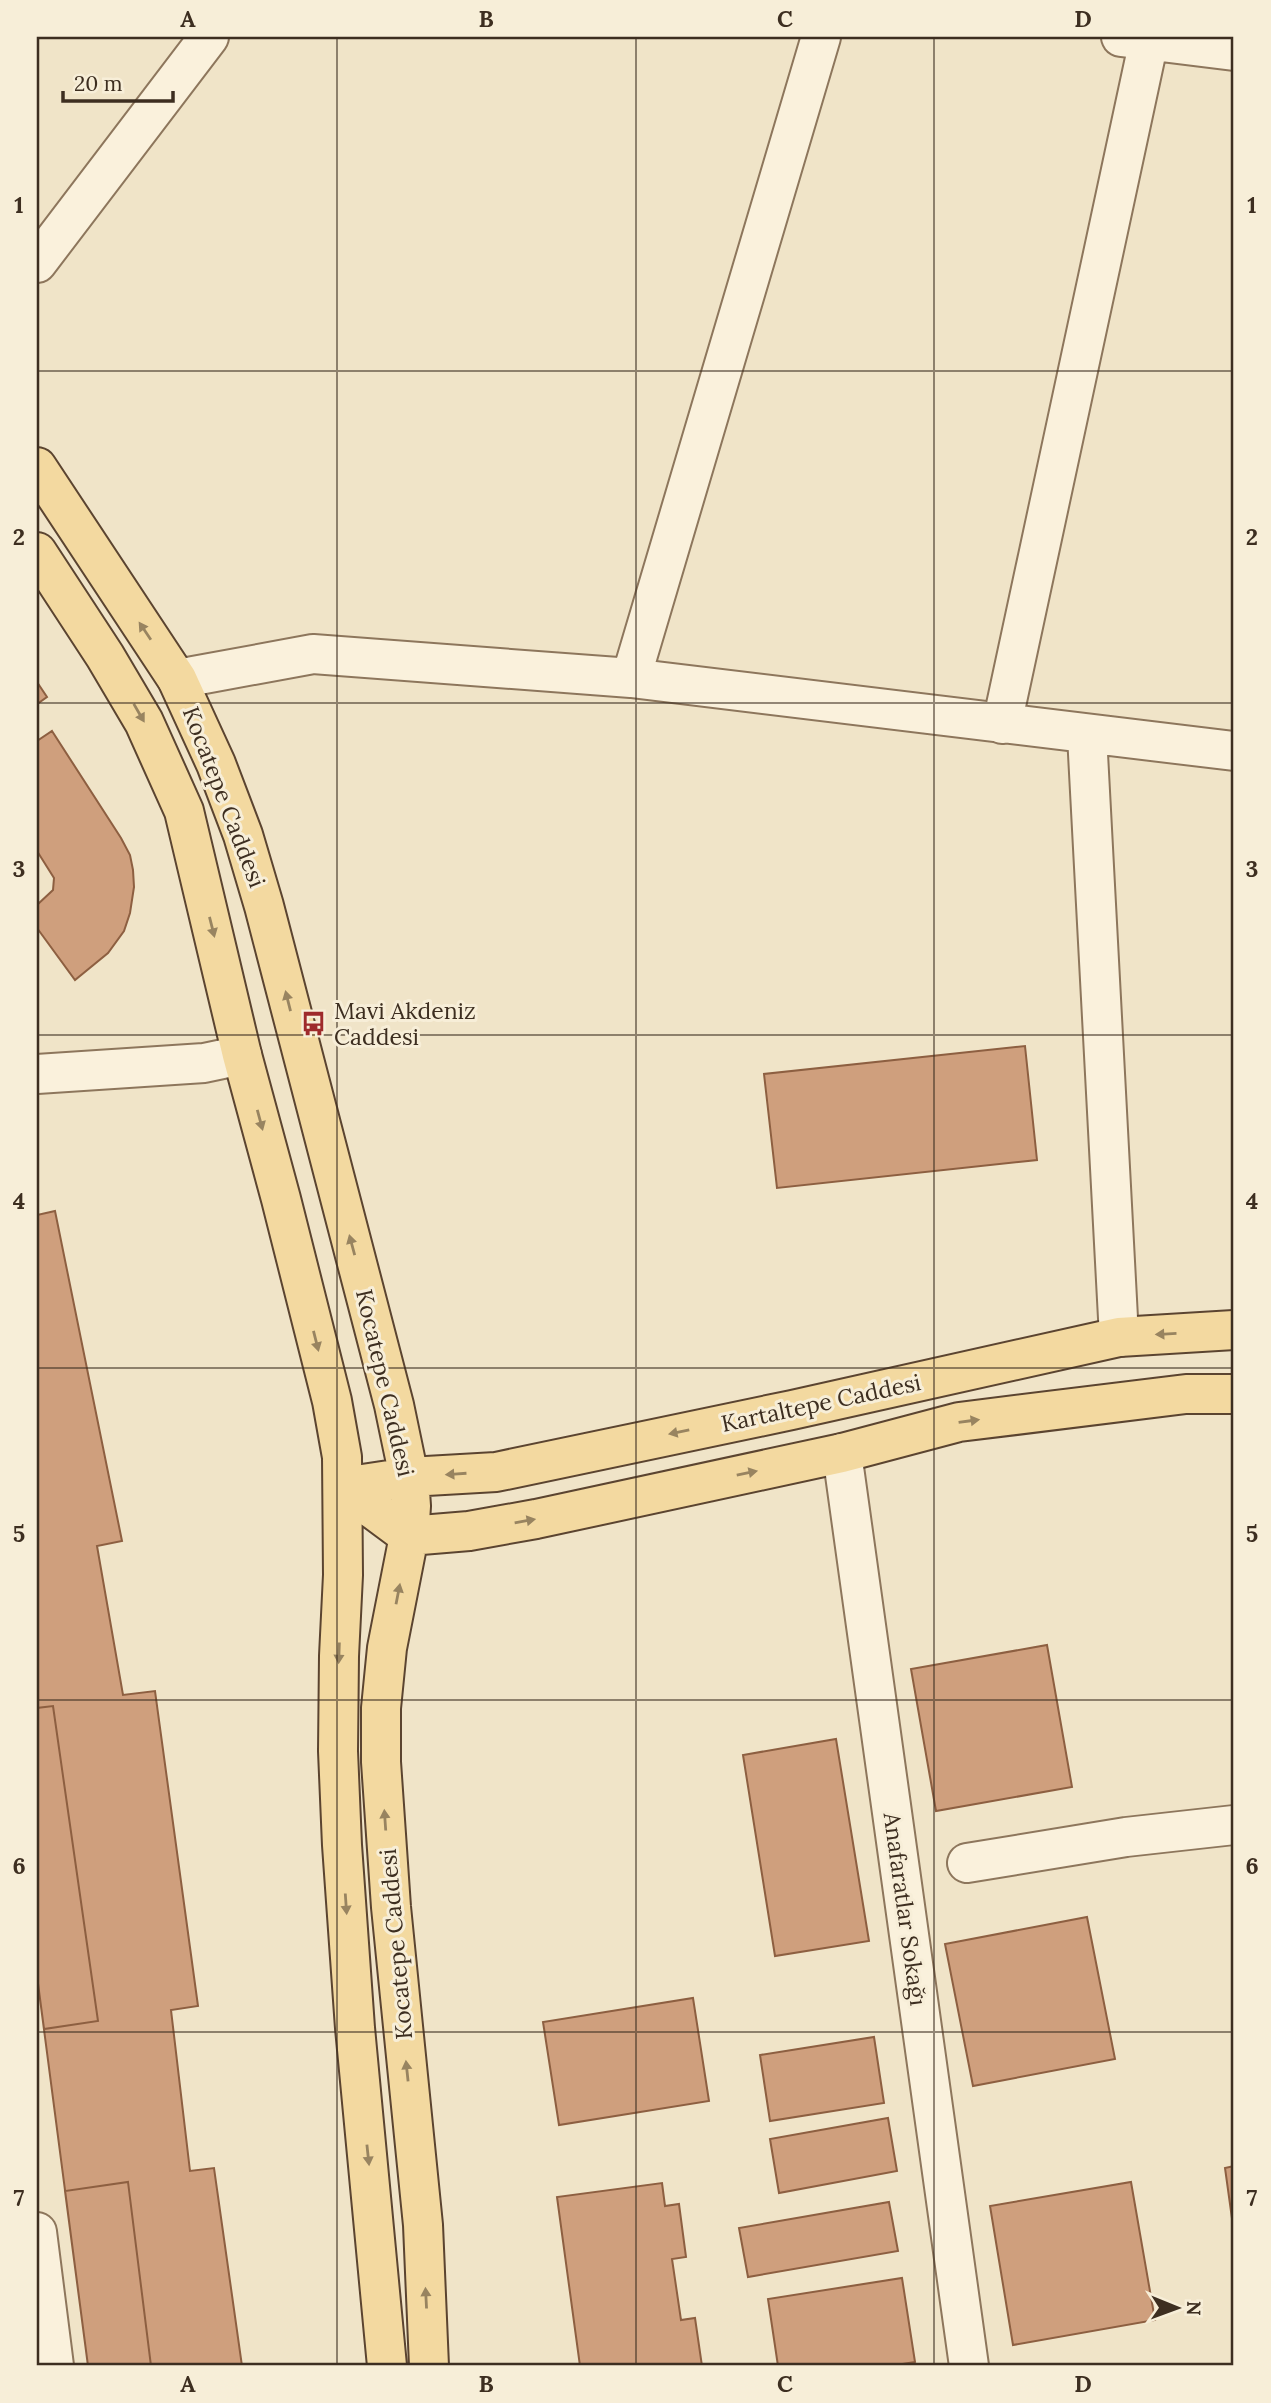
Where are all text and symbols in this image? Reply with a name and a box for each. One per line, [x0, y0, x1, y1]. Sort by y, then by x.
text: A [180, 4, 196, 33]
text: B [478, 4, 494, 33]
text: C [777, 4, 793, 33]
text: D [1074, 4, 1092, 33]
scale bar [63, 60, 173, 104]
text: 20 m [74, 70, 123, 97]
text: 1 [14, 190, 24, 219]
text: 1 [1247, 190, 1257, 219]
text: 2 [13, 522, 25, 551]
text: 2 [1246, 522, 1258, 551]
one-way arrow [139, 621, 152, 641]
street label: Kocatepe Caddesi [177, 702, 272, 891]
one-way arrow [133, 703, 145, 722]
text: 3 [13, 854, 25, 883]
text: 3 [1246, 854, 1258, 883]
one-way arrow [207, 916, 218, 938]
one-way arrow [282, 990, 293, 1012]
place label: Mavi Akdeniz Caddesi [334, 996, 476, 1051]
bus stop icon: Mavi Akdeniz Caddesi [300, 1010, 328, 1038]
one-way arrow [255, 1110, 265, 1131]
text: 4 [13, 1186, 25, 1215]
text: 4 [1246, 1186, 1258, 1215]
one-way arrow [346, 1234, 356, 1255]
street label: Kocatepe Caddesi [350, 1286, 421, 1479]
one-way arrow [1155, 1329, 1177, 1340]
one-way arrow [311, 1330, 322, 1352]
street label: Kartaltepe Caddesi [718, 1367, 923, 1438]
one-way arrow [958, 1415, 980, 1426]
one-way arrow [668, 1427, 690, 1438]
one-way arrow [736, 1468, 758, 1479]
one-way arrow [445, 1469, 467, 1480]
one-way arrow [514, 1515, 536, 1526]
text: 5 [13, 1519, 25, 1548]
text: 5 [1246, 1519, 1258, 1548]
one-way arrow [392, 1583, 403, 1605]
one-way arrow [334, 1642, 345, 1664]
one-way arrow [380, 1809, 391, 1831]
street label: Anafaratlar Sokağı [877, 1809, 933, 2007]
street label: Kocatepe Caddesi [373, 1847, 418, 2041]
text: 6 [12, 1851, 26, 1880]
text: 6 [1245, 1851, 1259, 1880]
one-way arrow [341, 1894, 352, 1916]
one-way arrow [402, 2060, 413, 2082]
one-way arrow [363, 2145, 374, 2167]
text: 7 [14, 2183, 25, 2212]
text: 7 [1247, 2183, 1258, 2212]
north arrow [1142, 2274, 1212, 2344]
one-way arrow [421, 2287, 432, 2309]
text: N [1182, 2301, 1206, 2316]
text: A [180, 2369, 196, 2398]
text: B [478, 2369, 494, 2398]
text: C [777, 2369, 793, 2398]
text: D [1074, 2369, 1092, 2398]

